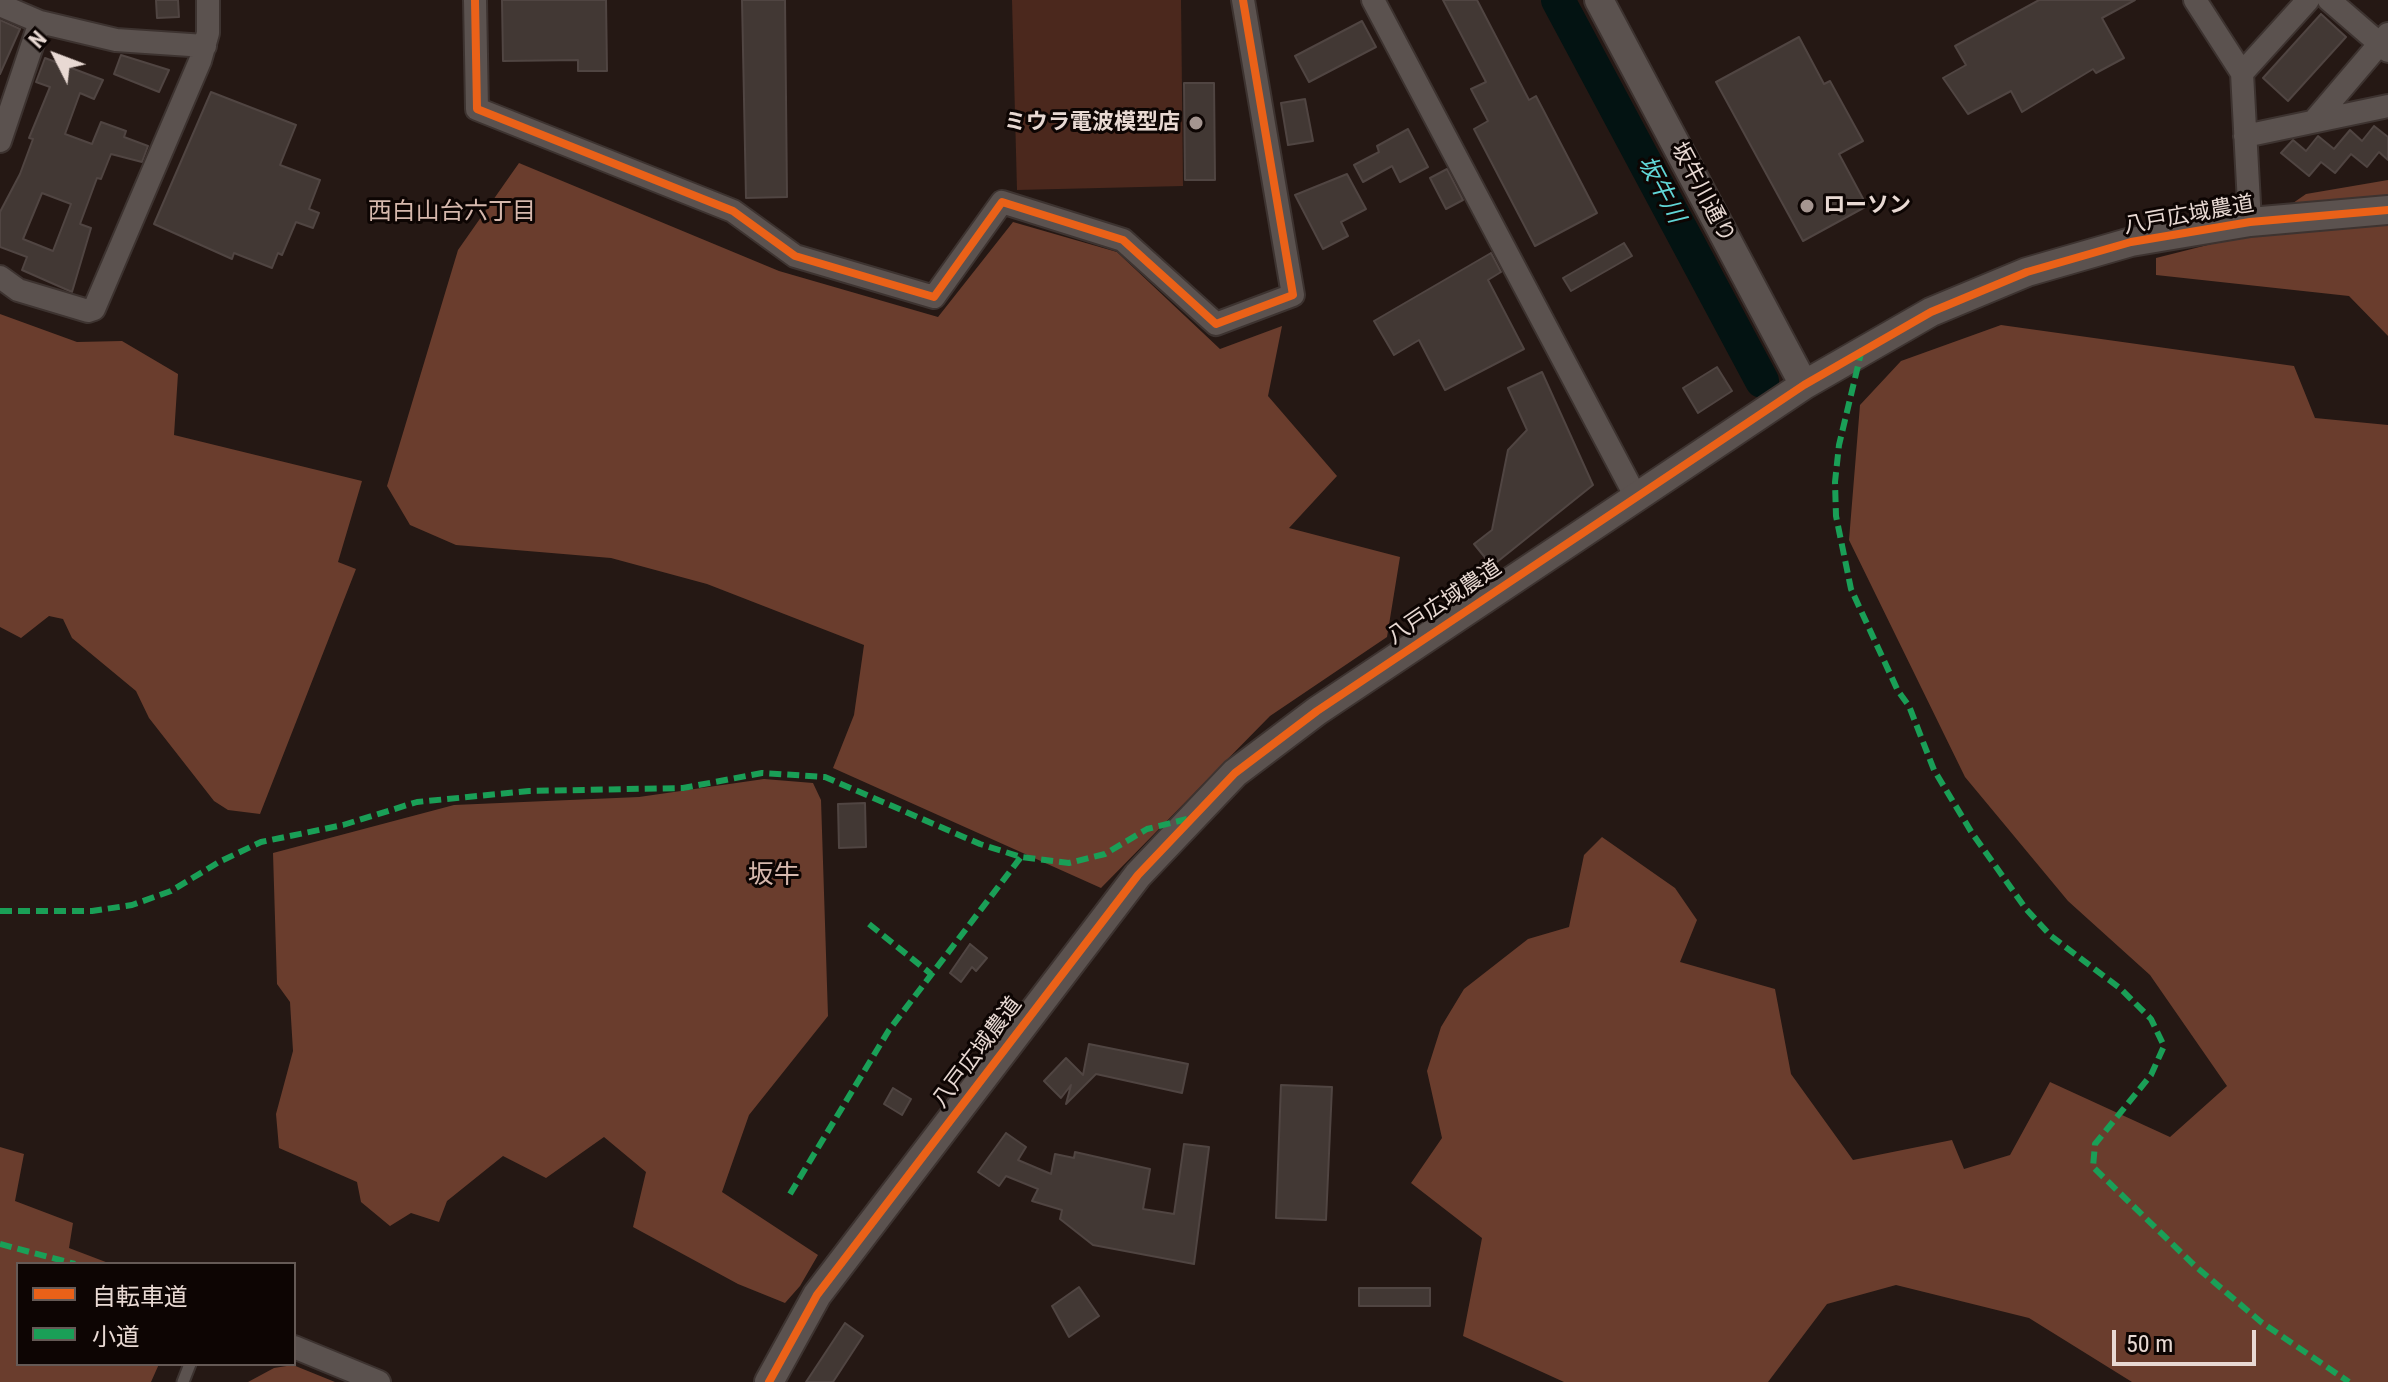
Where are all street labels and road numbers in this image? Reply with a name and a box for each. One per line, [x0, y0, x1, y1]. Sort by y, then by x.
street label: 坂牛川通り [1665, 138, 1739, 248]
street label: 八戸広域農道 [2122, 192, 2256, 240]
street label: 八戸広域農道 [1383, 555, 1507, 651]
street label: 八戸広域農道 [928, 992, 1028, 1114]

